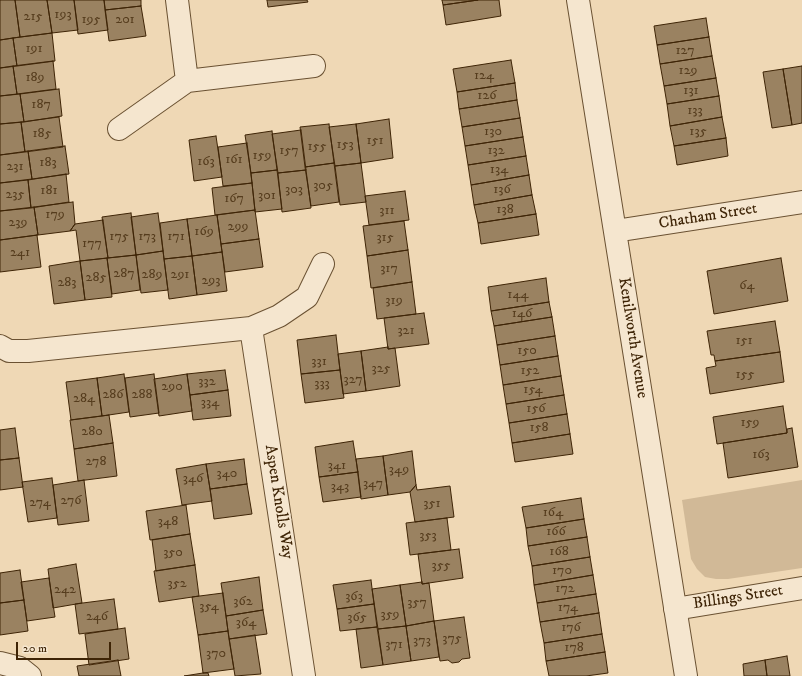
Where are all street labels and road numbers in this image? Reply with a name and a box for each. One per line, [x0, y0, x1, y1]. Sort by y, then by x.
street label: Chatham Street [657, 200, 759, 234]
street label: Kenilworth Avenue [613, 276, 651, 400]
street label: Aspen Knolls Way [259, 443, 297, 561]
street label: Billings Street [692, 581, 784, 615]

